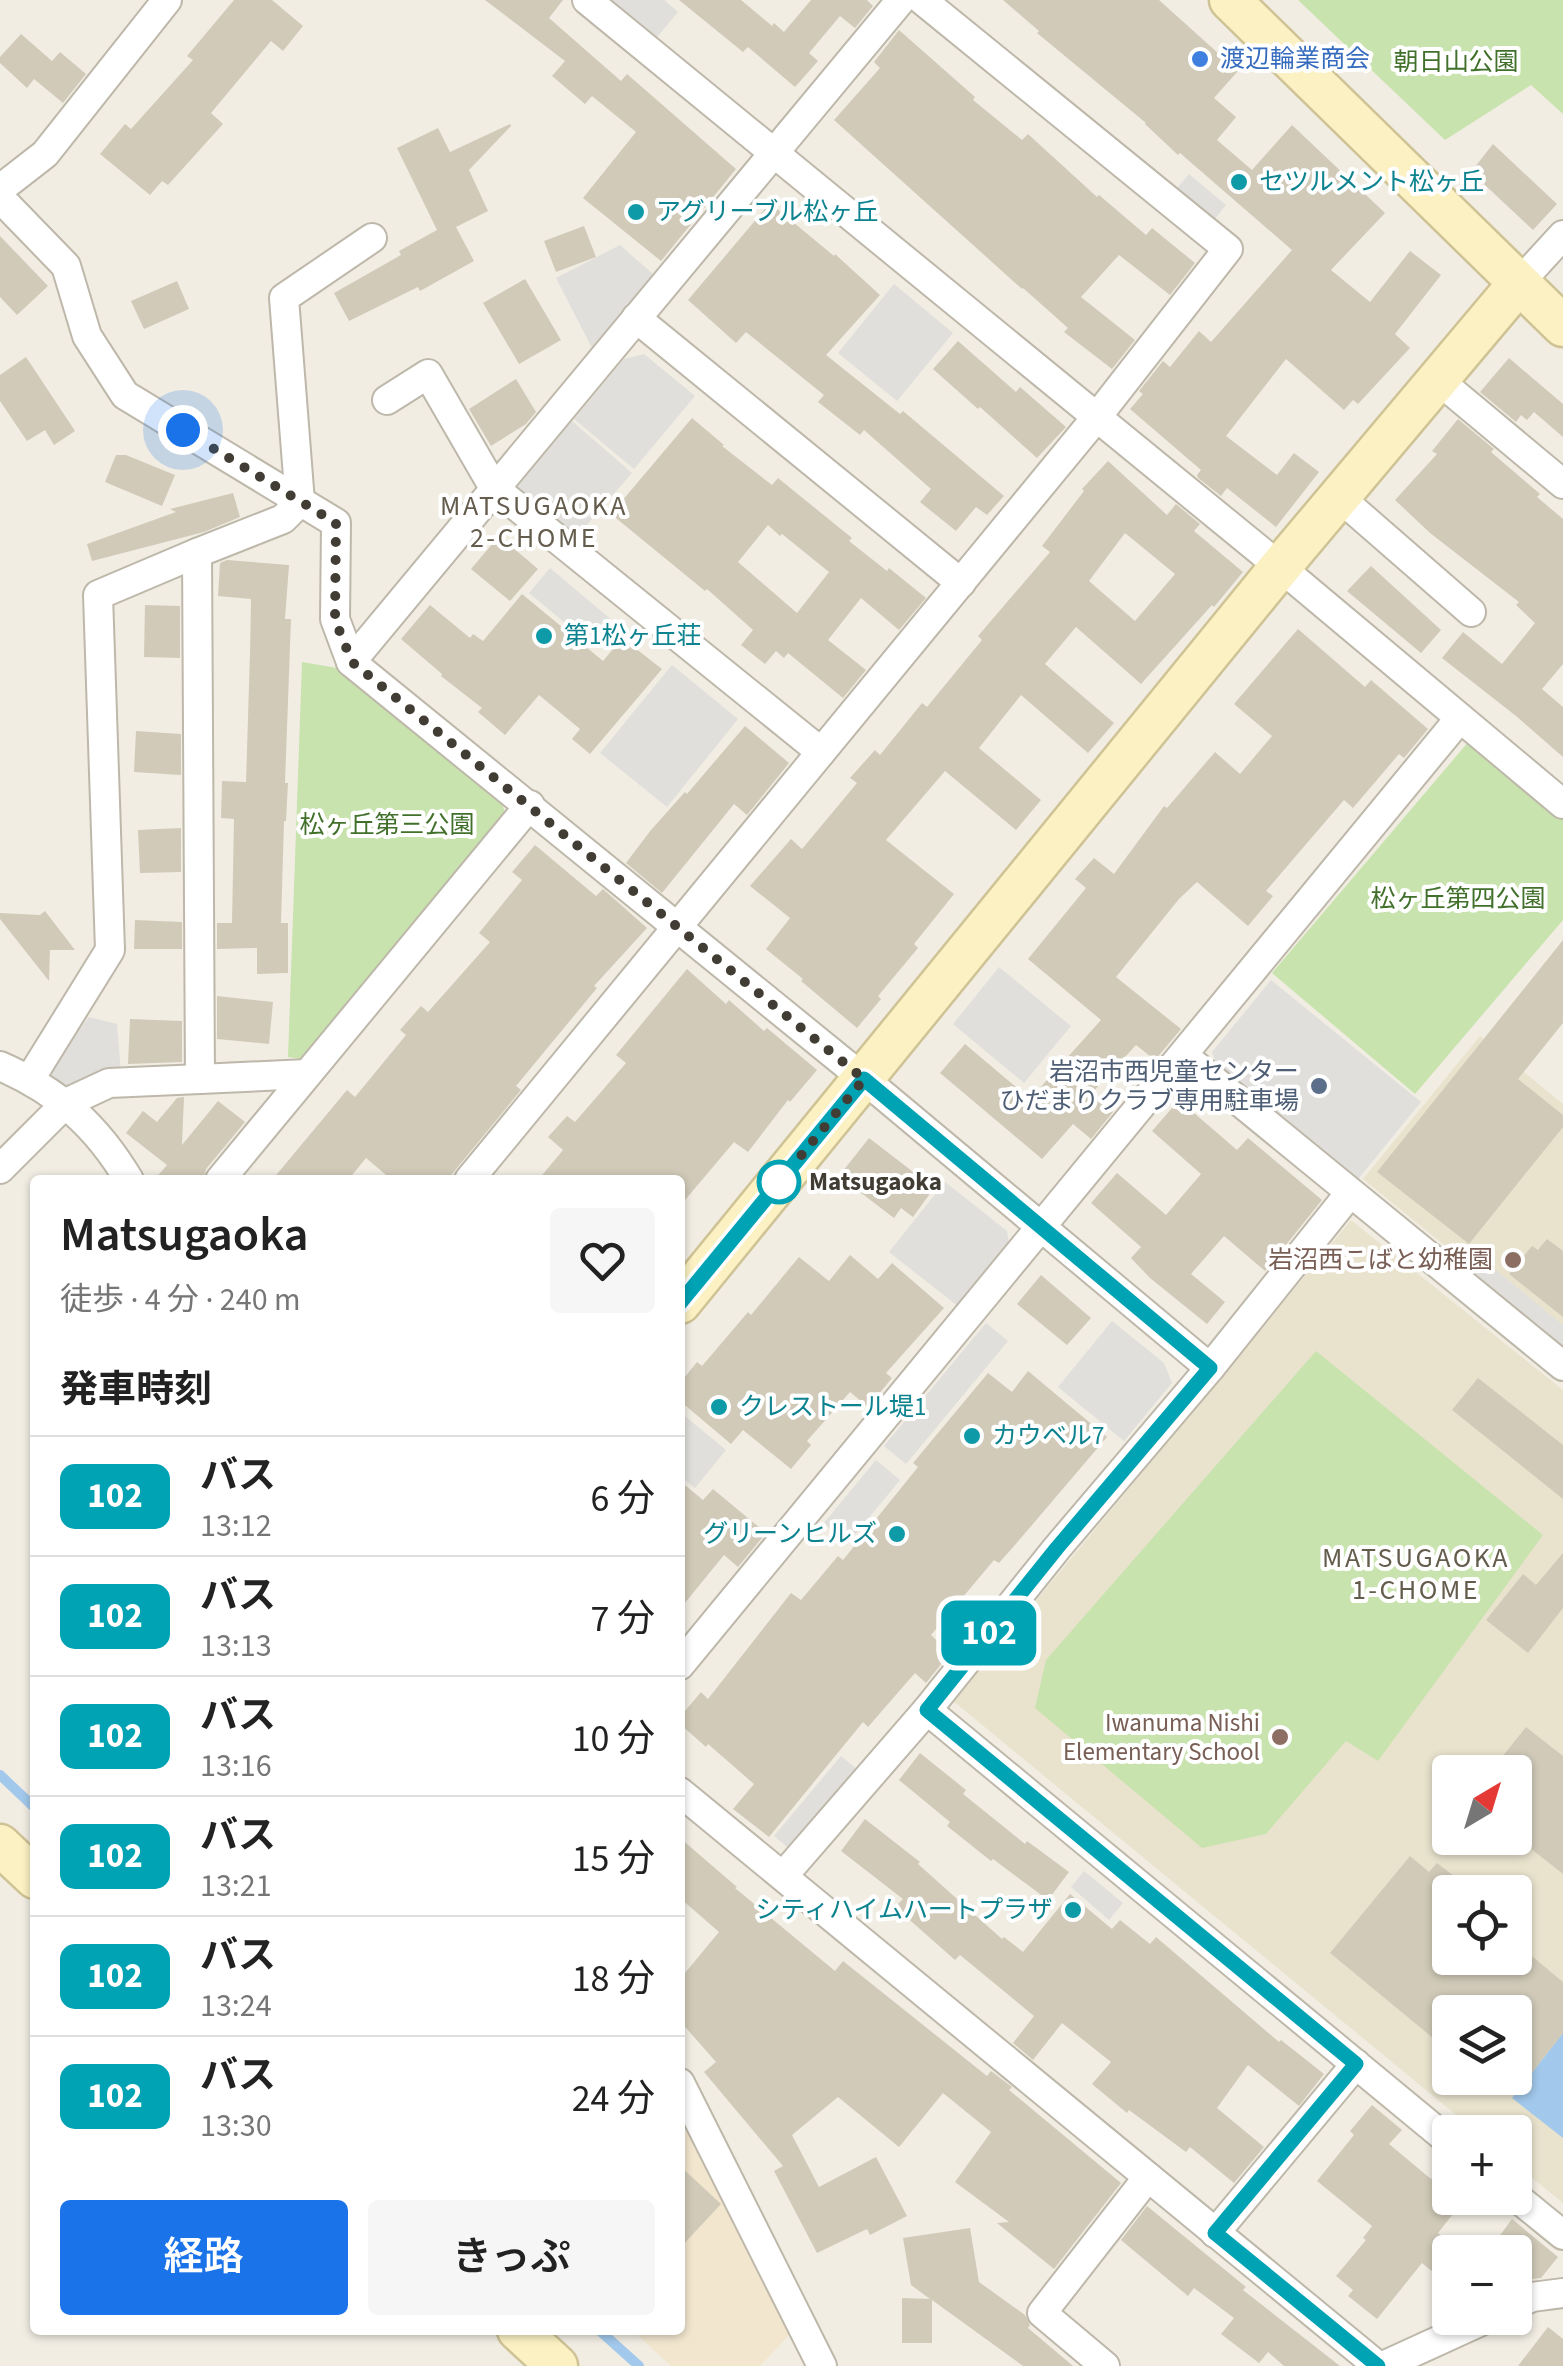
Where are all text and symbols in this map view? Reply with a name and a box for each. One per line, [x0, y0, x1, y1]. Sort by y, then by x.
place label: 渡辺輪業商会 [1220, 41, 1370, 77]
park label: 朝日山公園 [1393, 44, 1519, 80]
marker: 渡辺輪業商会 [1189, 48, 1211, 70]
place label: セツルメント松ヶ丘 [1259, 164, 1484, 200]
marker: セツルメント松ヶ丘 [1228, 171, 1250, 193]
place label: アグリーブル松ヶ丘 [656, 194, 878, 230]
marker: アグリーブル松ヶ丘 [625, 201, 647, 223]
your location [158, 405, 208, 455]
district label: MATSUGAOKA 2-CHOME [440, 486, 628, 558]
place label: 第1松ヶ丘荘 [564, 618, 701, 654]
marker: 第1松ヶ丘荘 [533, 625, 555, 647]
park label: 松ヶ丘第三公園 [299, 807, 475, 843]
park label: 松ヶ丘第四公園 [1370, 881, 1546, 917]
place label: 岩沼市西児童センター ひだまりクラブ専用駐車場 [999, 1054, 1299, 1119]
marker: 岩沼市西児童センター ひだまりクラブ専用駐車場 [1308, 1075, 1330, 1097]
marker: Matsugaoka [758, 1161, 800, 1203]
place label: Matsugaoka [809, 1164, 942, 1200]
text: Matsugaoka [60, 1201, 309, 1269]
button: heart [550, 1208, 655, 1313]
place label: 岩沼西こばと幼稚園 [1268, 1242, 1493, 1278]
marker: 岩沼西こばと幼稚園 [1502, 1249, 1524, 1271]
text: 徒歩 · 4 分 · 240 m [60, 1277, 300, 1323]
text: 発車時刻 [60, 1363, 212, 1417]
place label: クレストール堤1 [739, 1389, 926, 1425]
marker: クレストール堤1 [708, 1396, 730, 1418]
place label: カウベル7 [992, 1418, 1104, 1454]
marker: カウベル7 [961, 1425, 983, 1447]
text: バス [200, 1449, 276, 1503]
text: 102 [87, 1471, 143, 1521]
text: 6 分 [591, 1472, 655, 1526]
text: 13:12 [200, 1503, 272, 1549]
place label: グリーンヒルズ [703, 1516, 877, 1552]
marker: グリーンヒルズ [886, 1523, 908, 1545]
district label: MATSUGAOKA 1-CHOME [1322, 1538, 1510, 1610]
text: バス [200, 1569, 276, 1623]
text: 102 [87, 1591, 143, 1641]
text: 7 分 [591, 1592, 655, 1646]
line badge: 102 [932, 1600, 1046, 1666]
text: 102 [961, 1608, 1017, 1658]
text: 13:13 [200, 1623, 272, 1669]
text: バス [200, 1689, 276, 1743]
place label: Iwanuma Nishi Elementary School [1063, 1705, 1260, 1770]
text: 102 [87, 1711, 143, 1761]
text: 10 分 [572, 1712, 655, 1766]
marker: Iwanuma Nishi Elementary School [1269, 1726, 1291, 1748]
text: 13:16 [200, 1743, 272, 1789]
north arrow [1432, 1755, 1532, 1855]
map controls [1432, 1755, 1532, 2335]
text: バス [200, 1809, 276, 1863]
text: 102 [87, 1831, 143, 1881]
text: 15 分 [572, 1832, 655, 1886]
text: 13:21 [200, 1863, 272, 1909]
button: locate [1432, 1875, 1532, 1975]
place label: シティハイムハートプラザ [755, 1892, 1053, 1928]
marker: シティハイムハートプラザ [1062, 1899, 1084, 1921]
text: バス [200, 1929, 276, 1983]
text: 102 [87, 1951, 143, 2001]
text: 18 分 [572, 1952, 655, 2006]
text: 13:24 [200, 1983, 272, 2029]
button: layers [1432, 1995, 1532, 2095]
text: バス [200, 2049, 276, 2103]
text: 102 [87, 2071, 143, 2121]
text: 24 分 [572, 2072, 655, 2126]
text: 13:30 [200, 2103, 272, 2149]
button: + [1432, 2115, 1532, 2215]
button: 経路 [60, 2200, 348, 2315]
button: きっぷ [368, 2200, 655, 2315]
button: − [1432, 2235, 1532, 2335]

